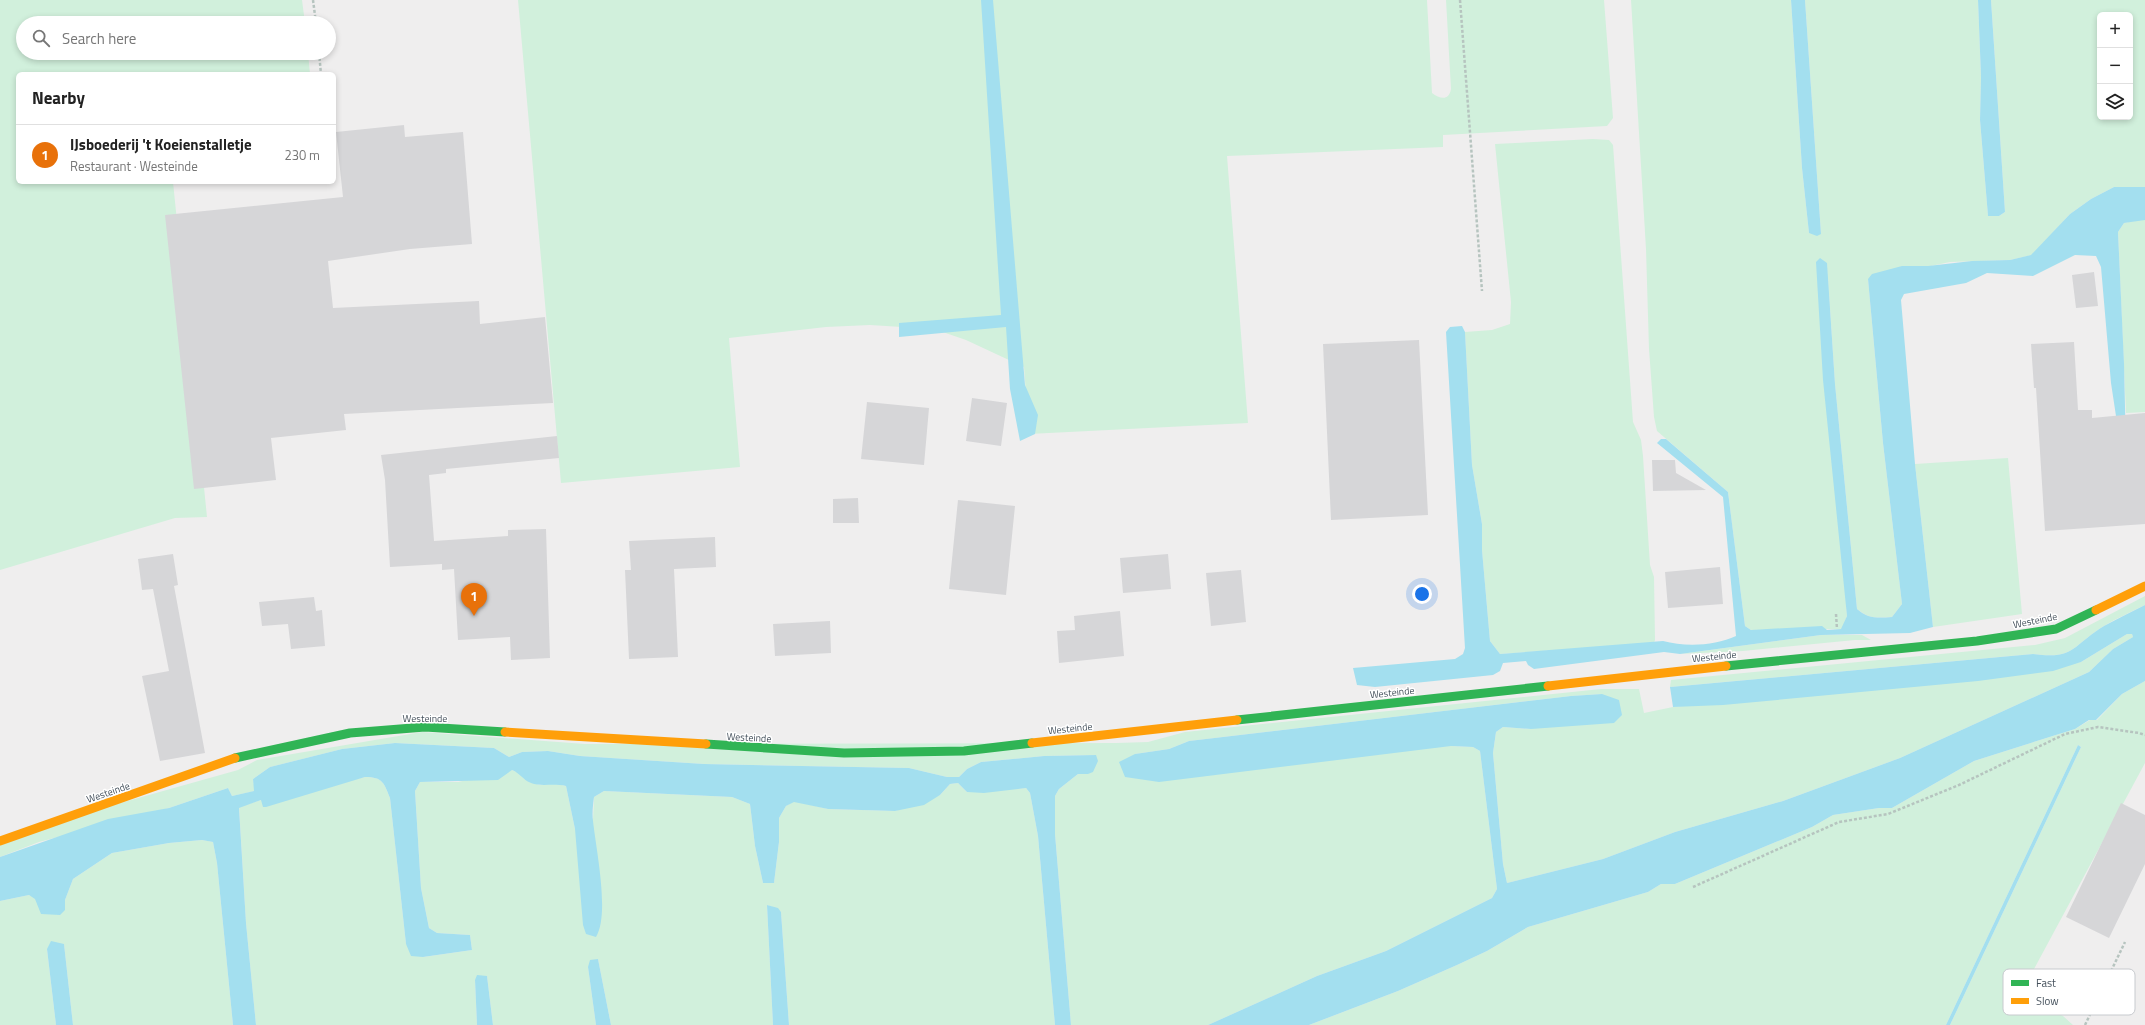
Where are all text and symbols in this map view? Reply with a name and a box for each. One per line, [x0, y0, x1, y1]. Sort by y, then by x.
map controls [2097, 12, 2133, 120]
button: + [2097, 12, 2133, 48]
search box [16, 16, 336, 60]
icon: search [30, 27, 52, 49]
text: Search here [62, 27, 136, 50]
button: − [2097, 48, 2133, 84]
button: layers [2097, 84, 2133, 120]
text: Nearby [32, 85, 85, 111]
text: IJsboederij 't Koeienstalletje [70, 133, 252, 156]
text: 1 [41, 145, 49, 165]
text: 230 m [284, 145, 320, 165]
text: Restaurant · Westeinde [70, 156, 198, 176]
pin: 1 [461, 583, 487, 616]
your location [1412, 584, 1432, 604]
street label: Westeinde [2012, 609, 2059, 632]
street label: Westeinde [1691, 647, 1737, 666]
street label: Westeinde [1369, 683, 1415, 702]
street label: Westeinde [403, 711, 447, 726]
street label: Westeinde [1047, 719, 1093, 738]
street label: Westeinde [726, 729, 772, 746]
street label: Westeinde [85, 778, 132, 807]
legend [2003, 969, 2135, 1015]
text: Fast [2036, 975, 2056, 991]
text: Slow [2036, 993, 2059, 1009]

